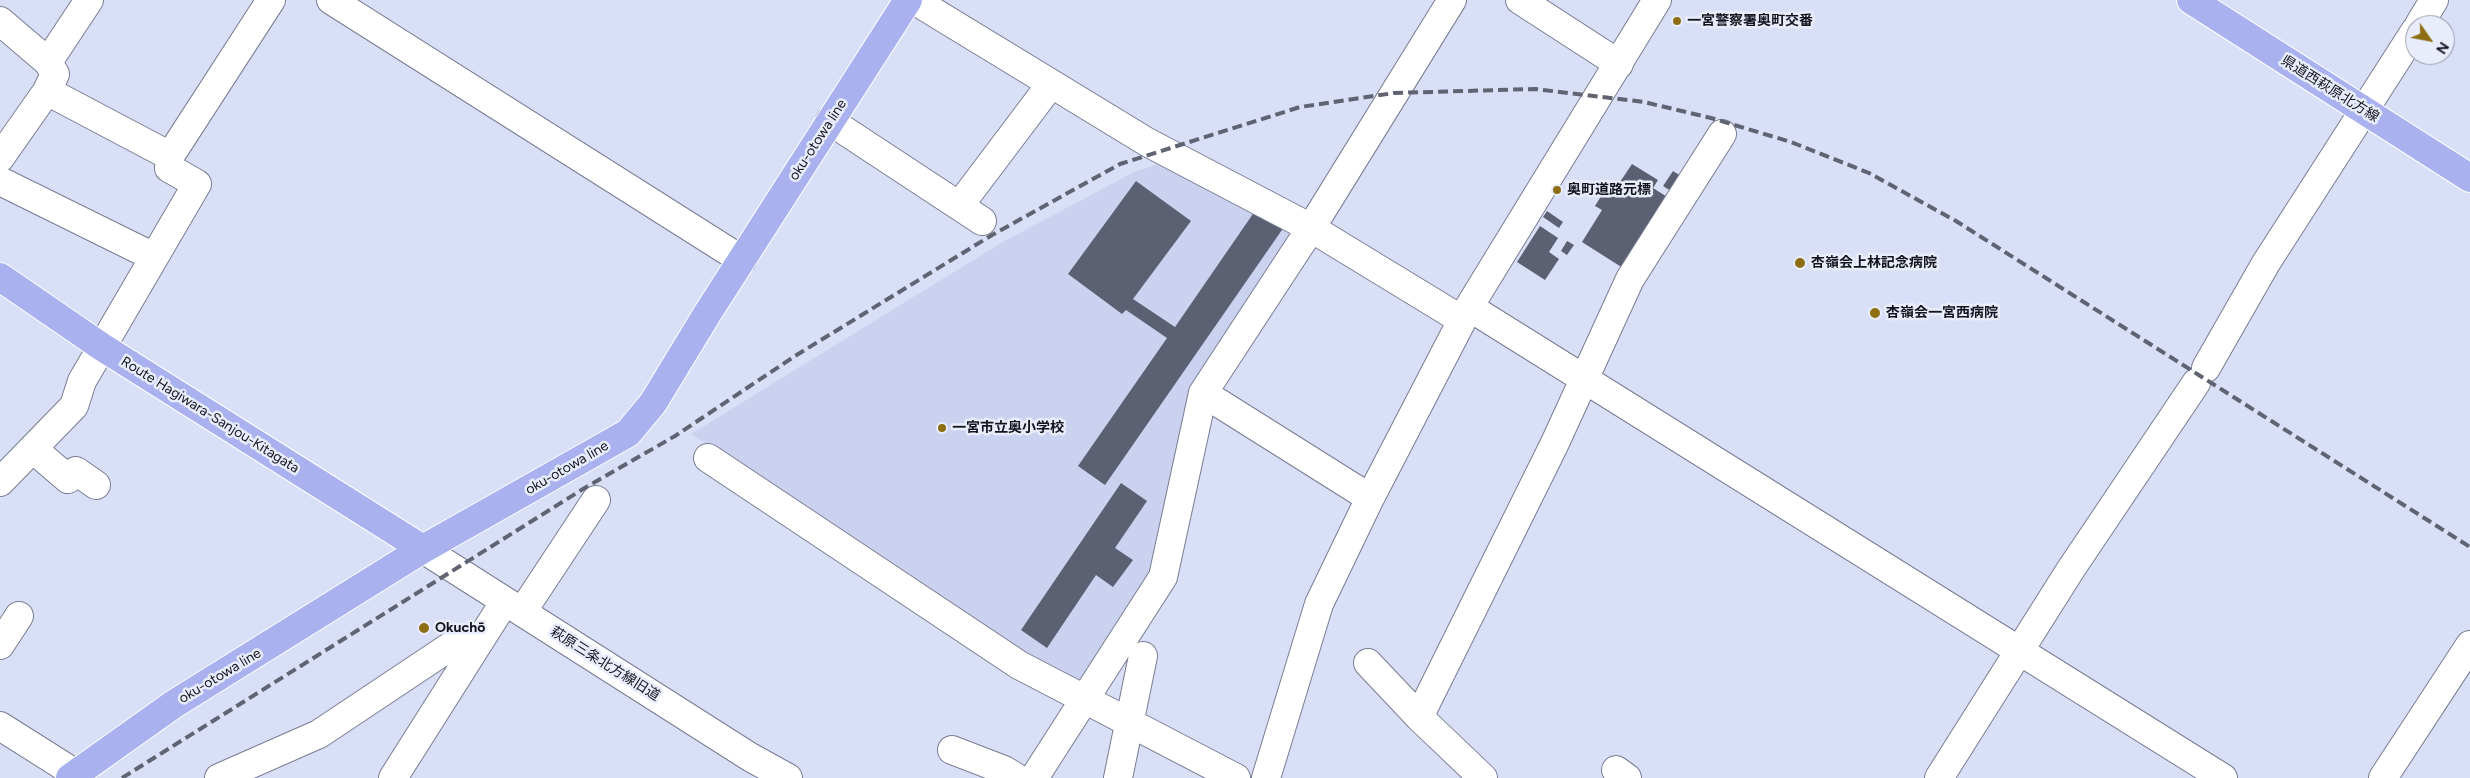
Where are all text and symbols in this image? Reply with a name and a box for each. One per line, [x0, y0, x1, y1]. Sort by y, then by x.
place label: 一宮警察署奥町交番 [1687, 13, 1813, 29]
marker: 一宮警察署奥町交番 [1671, 15, 1683, 27]
north arrow [2405, 15, 2455, 65]
text: N [2432, 39, 2452, 57]
street label: 県道西萩原北方線 [2278, 52, 2382, 126]
street label: oku-otowa line [786, 96, 850, 184]
place label: 奥町道路元標 [1567, 182, 1651, 198]
marker: 奥町道路元標 [1551, 184, 1563, 196]
place label: 杏嶺会上林記念病院 [1811, 255, 1937, 271]
marker: 杏嶺会上林記念病院 [1793, 256, 1807, 270]
place label: 杏嶺会一宮西病院 [1886, 305, 1998, 321]
marker: 杏嶺会一宮西病院 [1868, 306, 1882, 320]
street label: Route Hagiwara-Sanjou-Kitagata [118, 353, 302, 477]
place label: 一宮市立奥小学校 [952, 420, 1064, 436]
marker: 一宮市立奥小学校 [936, 422, 948, 434]
street label: oku-otowa line [523, 437, 611, 499]
place label: Okuchō [435, 620, 485, 636]
marker: Okuchō [417, 621, 431, 635]
street label: 萩原三条北方線旧道 [547, 623, 663, 705]
street label: oku-otowa line [176, 645, 264, 707]

